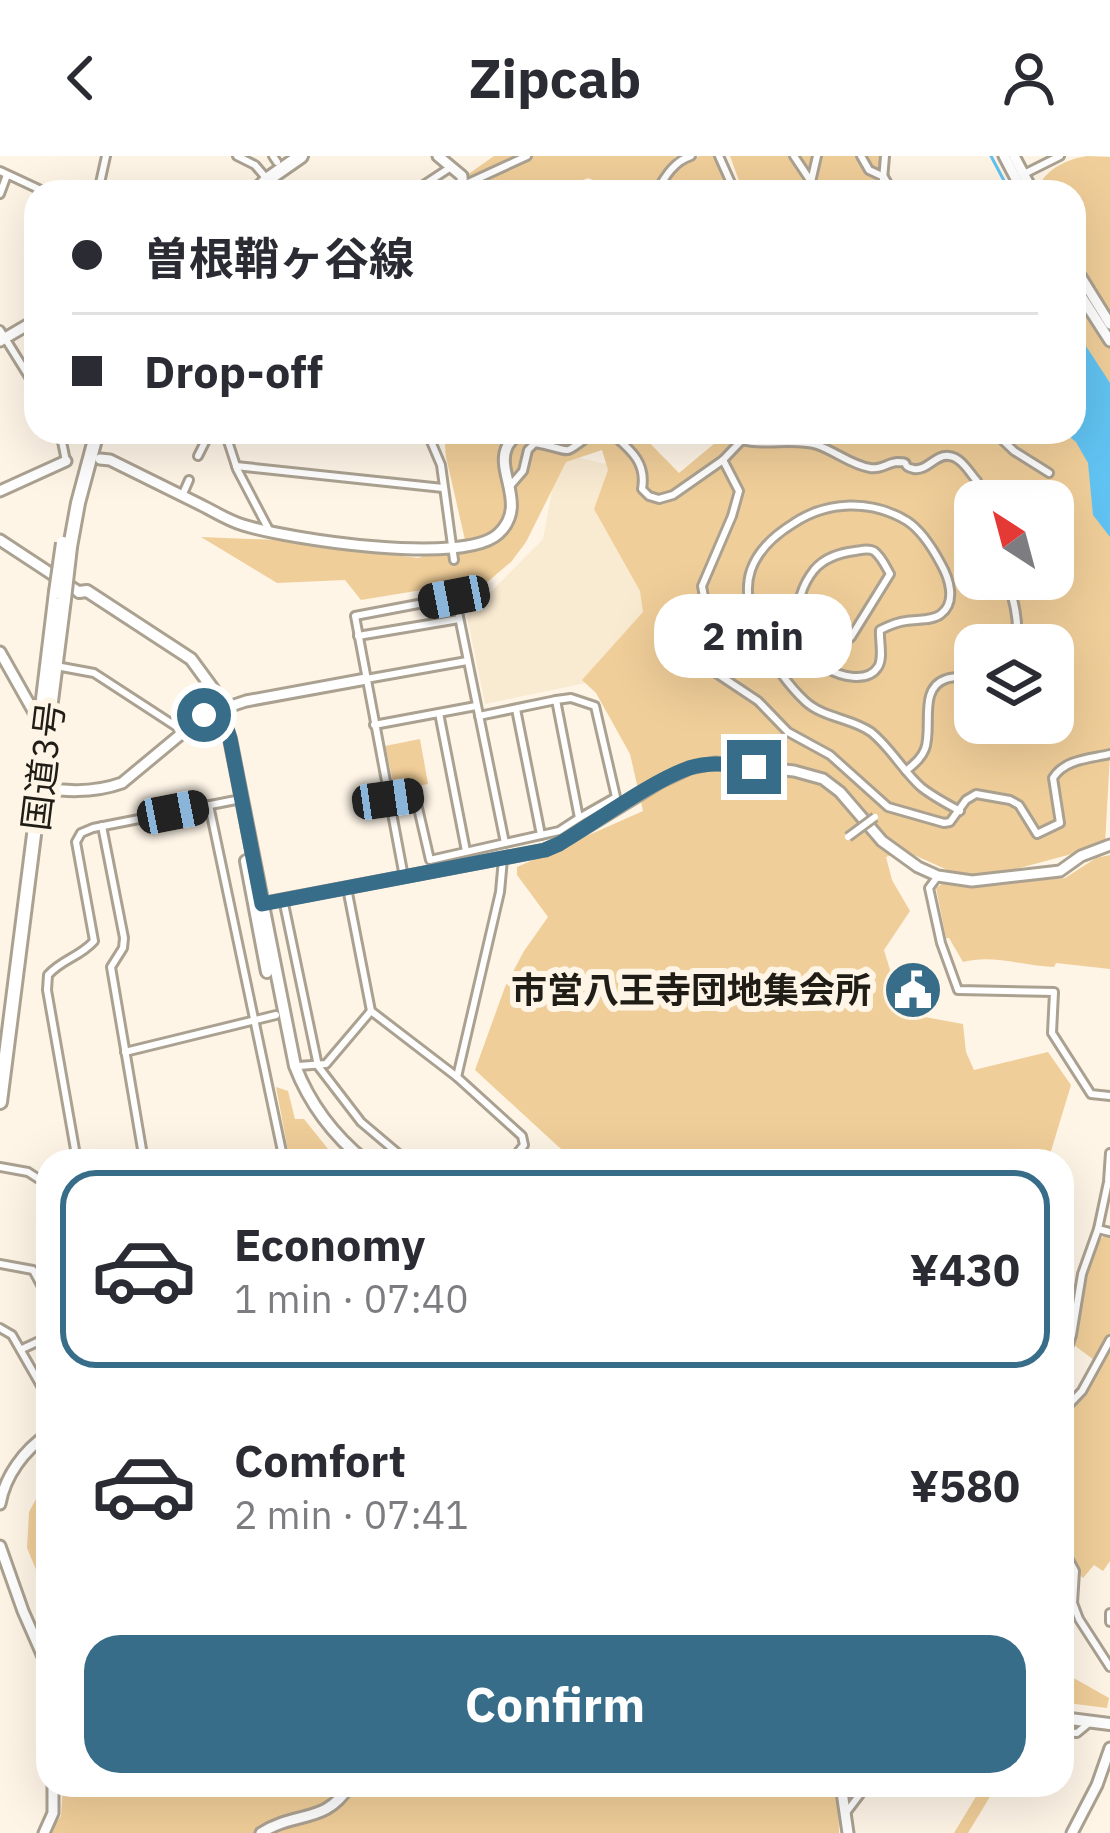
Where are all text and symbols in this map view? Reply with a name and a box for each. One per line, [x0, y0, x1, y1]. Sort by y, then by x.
text: Zipcab [469, 43, 641, 113]
icon: back [48, 45, 114, 111]
icon: person [996, 45, 1062, 111]
text: 曽根鞘ヶ谷線 [144, 229, 414, 287]
text: Drop-off [144, 342, 323, 400]
north arrow [954, 480, 1074, 600]
map controls [954, 480, 1074, 744]
car [415, 572, 493, 622]
callout: 2 min [655, 593, 853, 677]
text: 2 min [702, 610, 804, 661]
button: layers [954, 624, 1074, 744]
route start [177, 688, 231, 742]
street label: 国道3号 [11, 699, 74, 833]
route end [727, 740, 781, 794]
car [350, 776, 426, 822]
car [134, 787, 212, 837]
public building icon: 市営八王寺団地集会所 [882, 959, 944, 1021]
place label: 市営八王寺団地集会所 [511, 966, 871, 1013]
icon: car [90, 1215, 198, 1323]
text: Economy [234, 1215, 425, 1273]
text: ¥430 [910, 1240, 1020, 1298]
text: 1 min · 07:40 [234, 1273, 469, 1324]
icon: car [90, 1431, 198, 1539]
text: Comfort [234, 1431, 406, 1489]
text: ¥580 [910, 1456, 1020, 1514]
text: 2 min · 07:41 [234, 1489, 469, 1540]
button: Confirm [84, 1635, 1026, 1773]

